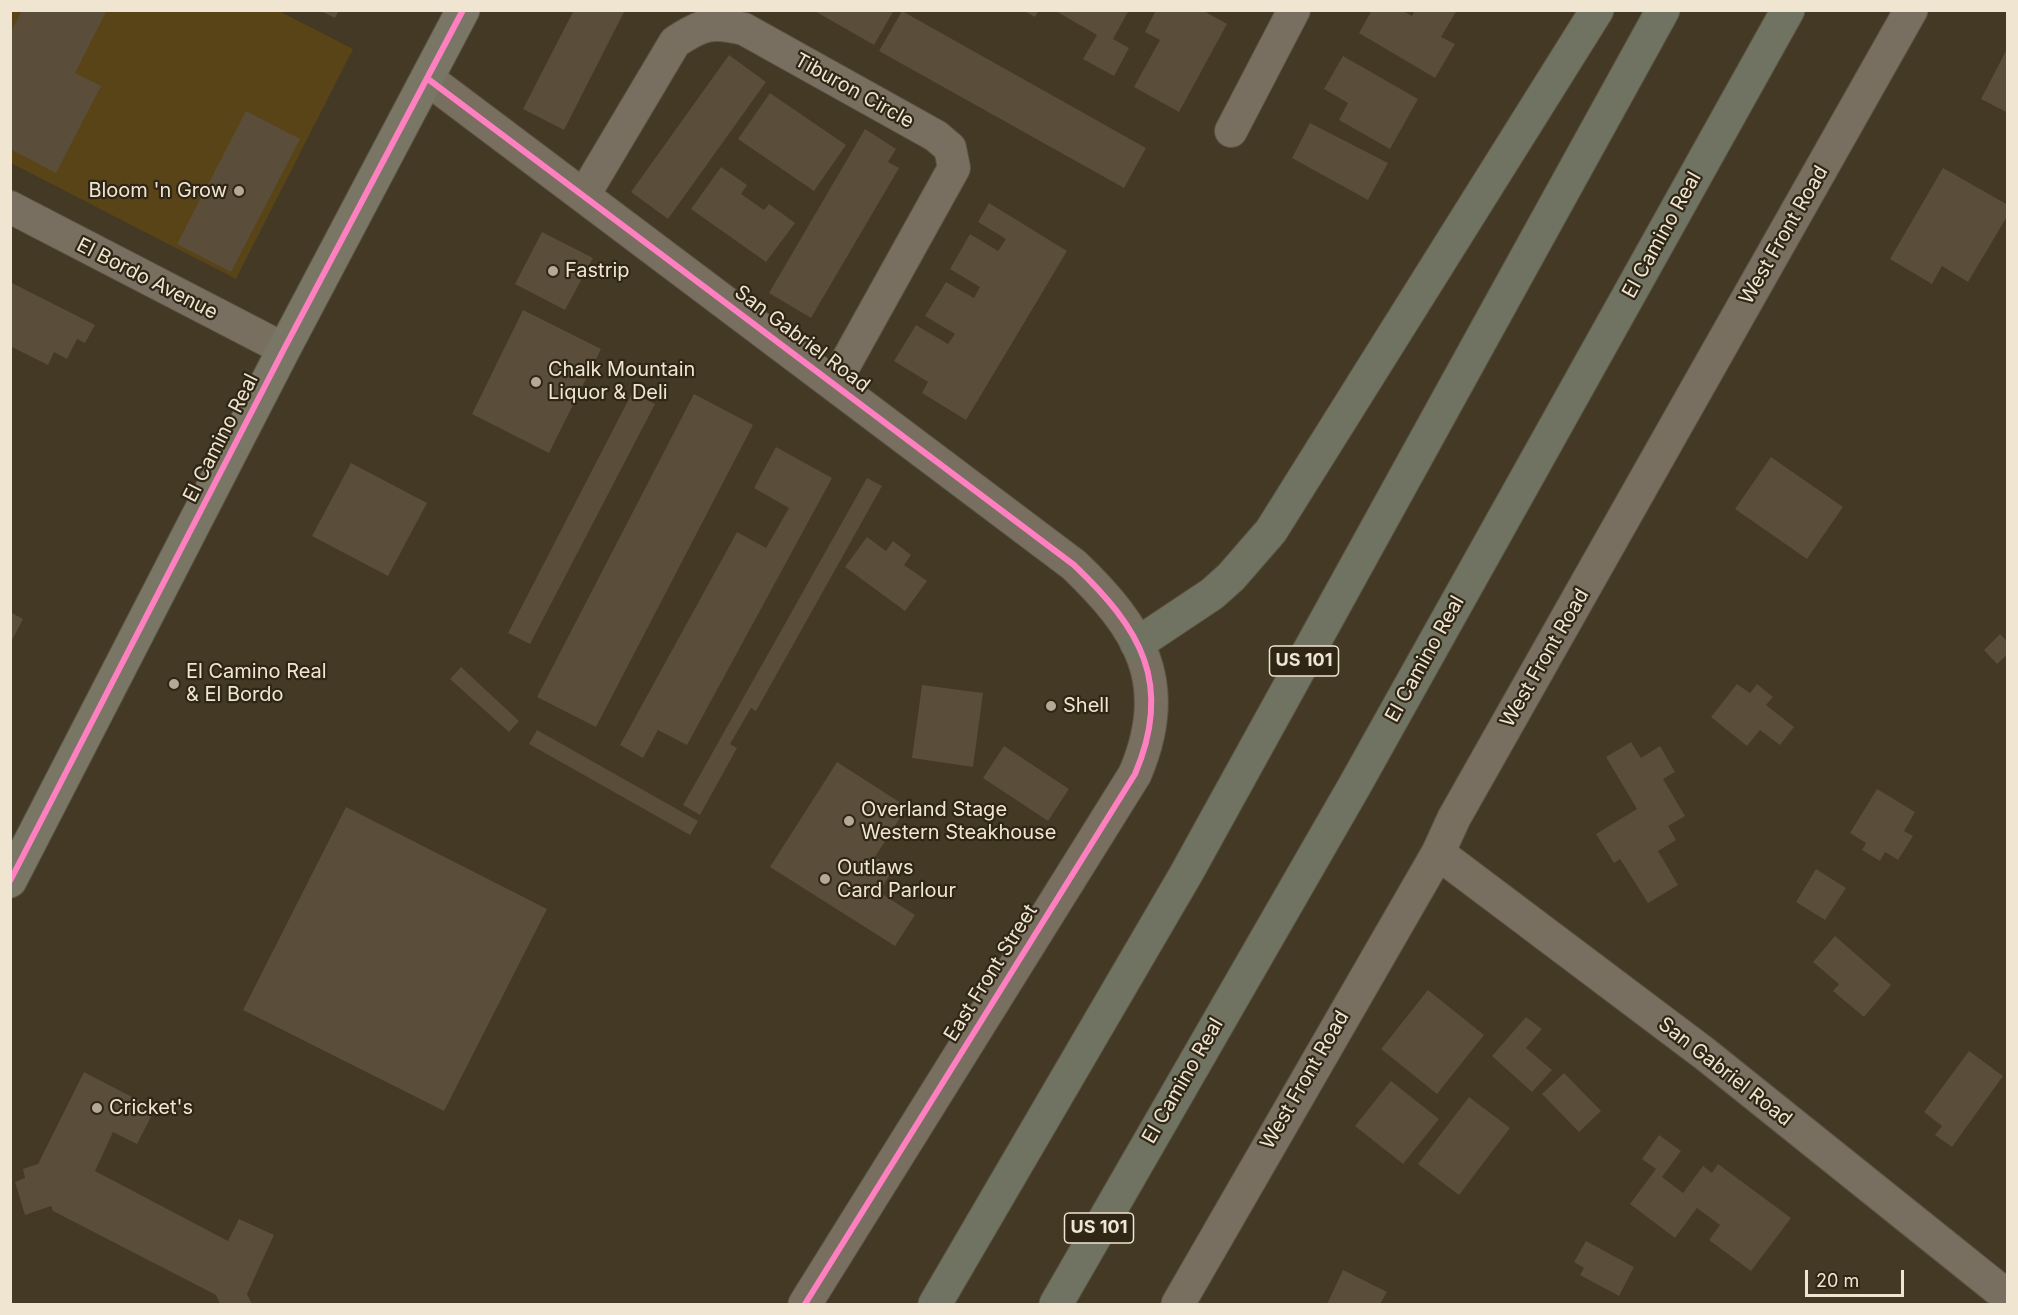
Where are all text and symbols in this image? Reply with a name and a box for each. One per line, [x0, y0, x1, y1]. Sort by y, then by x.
street label: Tiburon Circle [790, 48, 918, 134]
street label: West Front Road [1735, 162, 1833, 308]
street label: El Camino Real [1617, 168, 1707, 302]
place label: Bloom 'n Grow [88, 179, 227, 203]
marker: Bloom 'n Grow [232, 184, 246, 198]
street label: El Bordo Avenue [73, 233, 221, 325]
place label: Fastrip [565, 259, 630, 283]
marker: Fastrip [546, 264, 560, 278]
street label: San Gabriel Road [730, 280, 874, 398]
place label: Chalk Mountain Liquor & Deli [548, 358, 695, 405]
street label: El Camino Real [178, 370, 264, 506]
marker: Chalk Mountain Liquor & Deli [529, 375, 543, 389]
street label: West Front Road [1496, 585, 1594, 731]
street label: El Camino Real [1380, 592, 1470, 726]
road number: US 101 [1270, 646, 1338, 676]
place label: El Camino Real & El Bordo [186, 660, 327, 707]
marker: El Camino Real & El Bordo [167, 677, 181, 691]
place label: Shell [1063, 694, 1109, 718]
marker: Shell [1044, 699, 1058, 713]
place label: Overland Stage Western Steakhouse [861, 798, 1056, 845]
marker: Overland Stage Western Steakhouse [842, 814, 856, 828]
place label: Outlaws Card Parlour [837, 856, 956, 903]
marker: Outlaws Card Parlour [818, 872, 832, 886]
street label: East Front Street [939, 900, 1043, 1046]
street label: West Front Road [1256, 1007, 1354, 1153]
street label: San Gabriel Road [1653, 1012, 1797, 1132]
street label: El Camino Real [1137, 1014, 1229, 1148]
place label: Cricket's [109, 1096, 193, 1120]
marker: Cricket's [90, 1101, 104, 1115]
road number: US 101 [1064, 1213, 1134, 1243]
scale bar [1808, 1258, 1907, 1296]
text: 20 m [1816, 1270, 1859, 1291]

